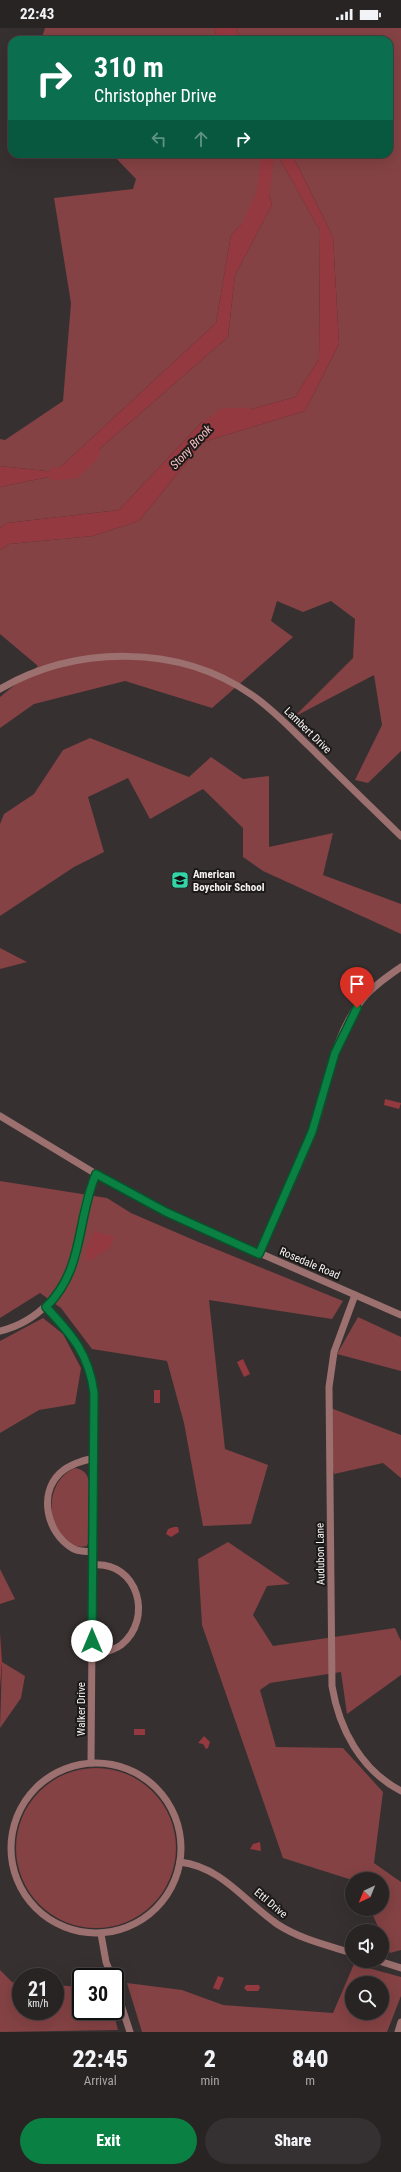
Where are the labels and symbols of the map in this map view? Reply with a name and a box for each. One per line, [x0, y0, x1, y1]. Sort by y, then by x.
water label: Stony Brook [167, 422, 215, 472]
street label: Lambert Drive [281, 705, 334, 756]
place label: American Boychoir School [193, 868, 265, 894]
school or university icon: American Boychoir School [170, 870, 190, 890]
pin [340, 967, 374, 1008]
street label: Rosedale Road [278, 1245, 342, 1282]
street label: Audubon Lane [313, 1523, 328, 1585]
position arrow [71, 1620, 113, 1662]
street label: Walker Drive [75, 1682, 88, 1736]
north arrow [345, 1872, 389, 1916]
street label: Ettl Drive [252, 1886, 290, 1921]
speed limit sign: 30 [72, 1968, 124, 2020]

